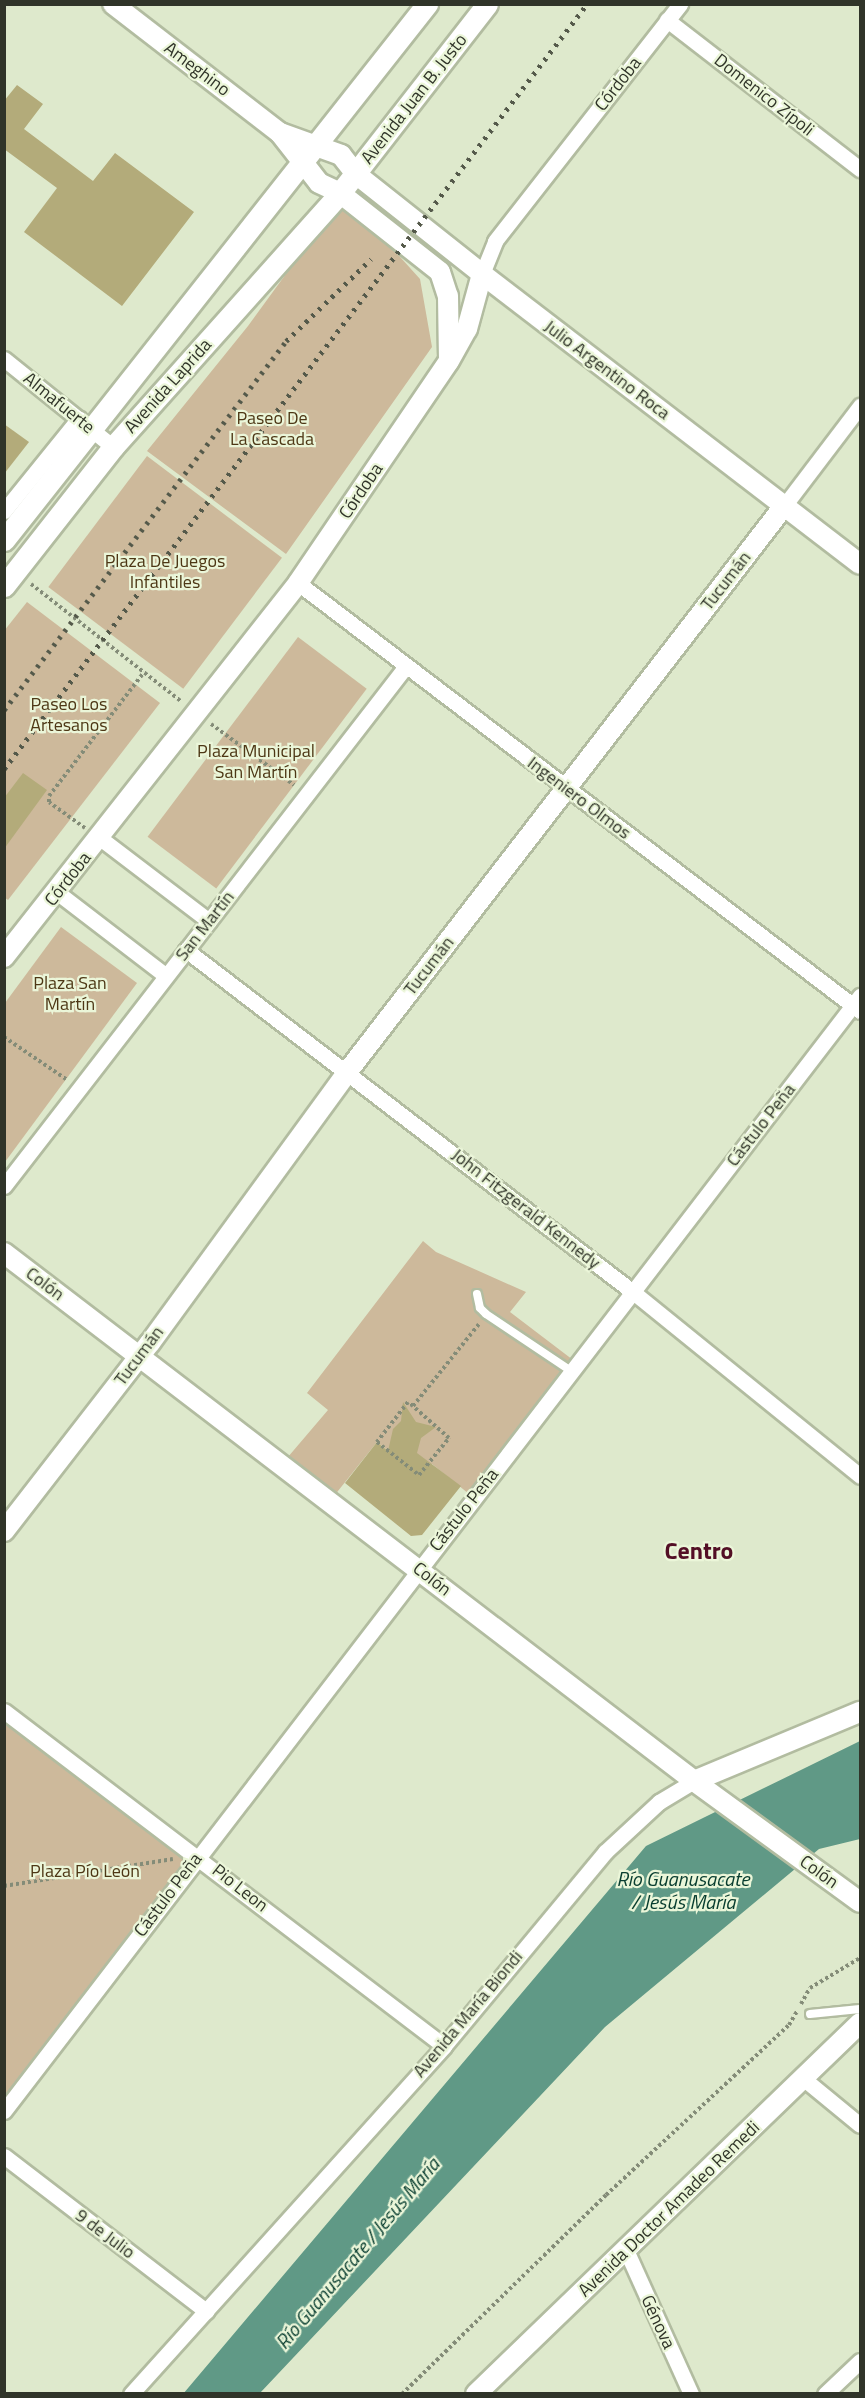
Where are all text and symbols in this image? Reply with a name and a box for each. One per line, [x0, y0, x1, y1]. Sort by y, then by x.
street label: Avenida Juan B. Justo [356, 30, 472, 168]
street label: Ameghino [160, 37, 234, 101]
street label: Domenico Zípoli [710, 49, 818, 141]
street label: Córdoba [590, 53, 646, 115]
street label: Julio Argentino Roca [540, 316, 674, 424]
street label: Avenida Laprida [120, 334, 216, 438]
street label: Almafuerte [19, 368, 99, 438]
park label: Paseo De La Cascada [230, 408, 314, 450]
street label: Córdoba [335, 459, 387, 523]
street label: Tucumán [696, 547, 756, 615]
park label: Plaza De Juegos Infantiles [105, 551, 225, 594]
park label: Paseo Los Artesanos [30, 694, 108, 736]
park label: Plaza Municipal San Martín [197, 741, 315, 783]
street label: Ingeniero Olmos [523, 752, 635, 844]
street label: Córdoba [40, 848, 96, 910]
street label: San Martín [171, 887, 239, 965]
street label: Tucumán [399, 932, 459, 1000]
park label: Plaza San Martín [33, 973, 107, 1016]
street label: Cástulo Peña [722, 1079, 800, 1171]
street label: John Fitzgerald Kennedy [447, 1144, 605, 1274]
street label: Colón [22, 1263, 68, 1305]
street label: Tucumán [110, 1322, 168, 1390]
street label: Cástulo Peña [425, 1464, 503, 1556]
district label: Centro [665, 1537, 733, 1565]
street label: Colón [409, 1557, 455, 1601]
street label: Cástulo Peña [130, 1849, 206, 1941]
street label: Colón [795, 1851, 843, 1893]
park label: Plaza Pío León [30, 1860, 140, 1882]
street label: Pio Leon [208, 1860, 272, 1916]
water label: Río Guanusacate / Jesús María [616, 1866, 750, 1913]
street label: Avenida María Biondi [409, 1946, 527, 2082]
street label: Avenida Doctor Amadeo Remedi [574, 2117, 764, 2301]
water label: Río Guanusacate / Jesús María [270, 2153, 444, 2353]
street label: 9 de Julio [71, 2205, 139, 2263]
street label: Génova [636, 2292, 680, 2352]

